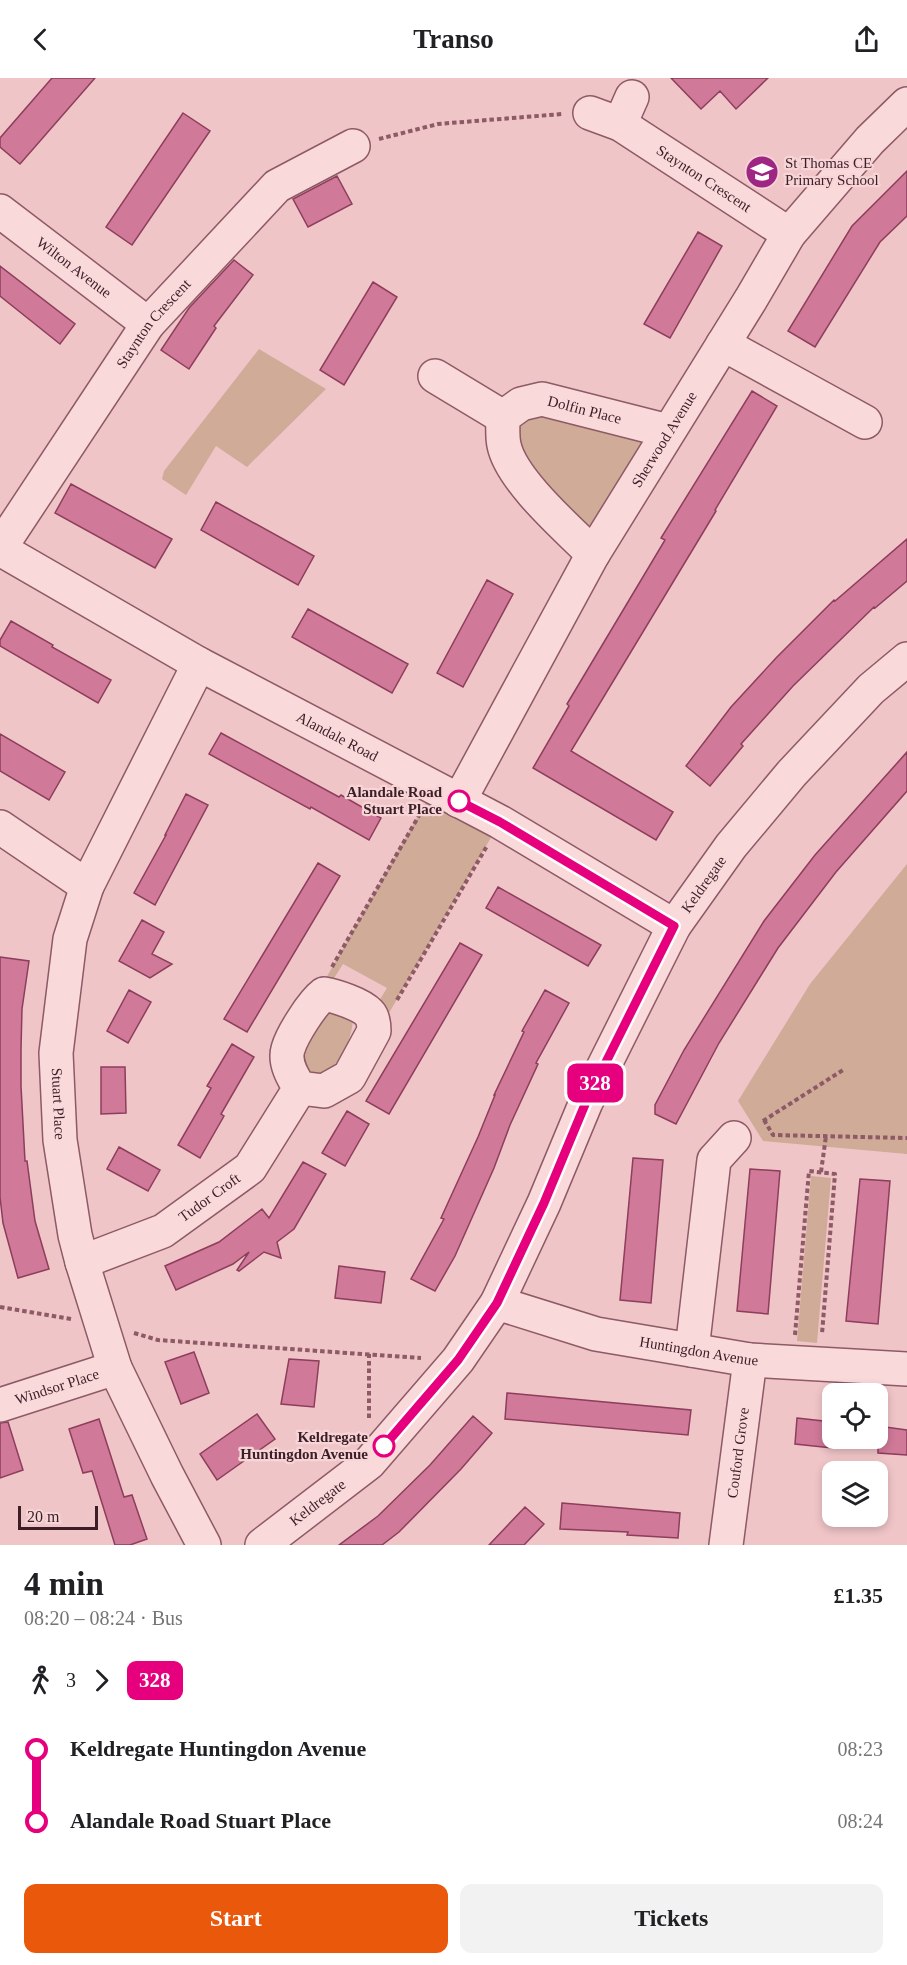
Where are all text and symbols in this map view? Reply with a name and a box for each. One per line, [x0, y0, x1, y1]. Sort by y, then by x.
icon: back [24, 23, 57, 56]
icon: share [850, 23, 883, 56]
text: Transo [413, 24, 494, 54]
street label: Staynton Crescent [654, 142, 755, 216]
school or university icon: St Thomas CE Primary School [744, 154, 780, 190]
place label: St Thomas CE Primary School [785, 155, 879, 188]
street label: Wilton Avenue [33, 234, 115, 301]
street label: Staynton Crescent [113, 275, 194, 371]
street label: Sherwood Avenue [628, 388, 700, 490]
street label: Dolfin Place [546, 393, 623, 427]
street label: Alandale Road [294, 709, 381, 765]
place label: Alandale Road Stuart Place [347, 784, 443, 817]
marker: Alandale Road Stuart Place [448, 790, 470, 812]
street label: Keldregate [678, 852, 730, 916]
line badge: 328 [560, 1064, 630, 1102]
street label: Stuart Place [49, 1067, 68, 1141]
text: 328 [579, 1071, 611, 1095]
street label: Tudor Croft [176, 1169, 244, 1225]
street label: Huntingdon Avenue [638, 1333, 759, 1368]
street label: Windsor Place [13, 1366, 101, 1408]
map controls [822, 1383, 888, 1527]
button: locate [822, 1383, 888, 1449]
street label: Couford Grove [724, 1406, 752, 1499]
place label: Keldregate Huntingdon Avenue [240, 1429, 368, 1462]
marker: Keldregate Huntingdon Avenue [373, 1435, 395, 1457]
button: layers [822, 1461, 888, 1527]
street label: Keldregate [287, 1476, 349, 1529]
scale bar [18, 1503, 98, 1530]
text: 20 m [27, 1508, 59, 1525]
text: 4 min [24, 1566, 104, 1602]
text: £1.35 [834, 1583, 883, 1608]
text: 08:20 – 08:24 · Bus [24, 1607, 183, 1629]
icon: walk [24, 1664, 57, 1697]
icon: forward [85, 1664, 118, 1697]
text: 328 [139, 1668, 171, 1692]
text: 3 [66, 1669, 76, 1691]
text: Keldregate Huntingdon Avenue [70, 1736, 366, 1761]
text: 08:23 [837, 1738, 883, 1760]
text: Alandale Road Stuart Place [70, 1808, 331, 1833]
text: 08:24 [837, 1810, 883, 1832]
button: Start [24, 1884, 448, 1953]
button: Tickets [460, 1884, 883, 1953]

